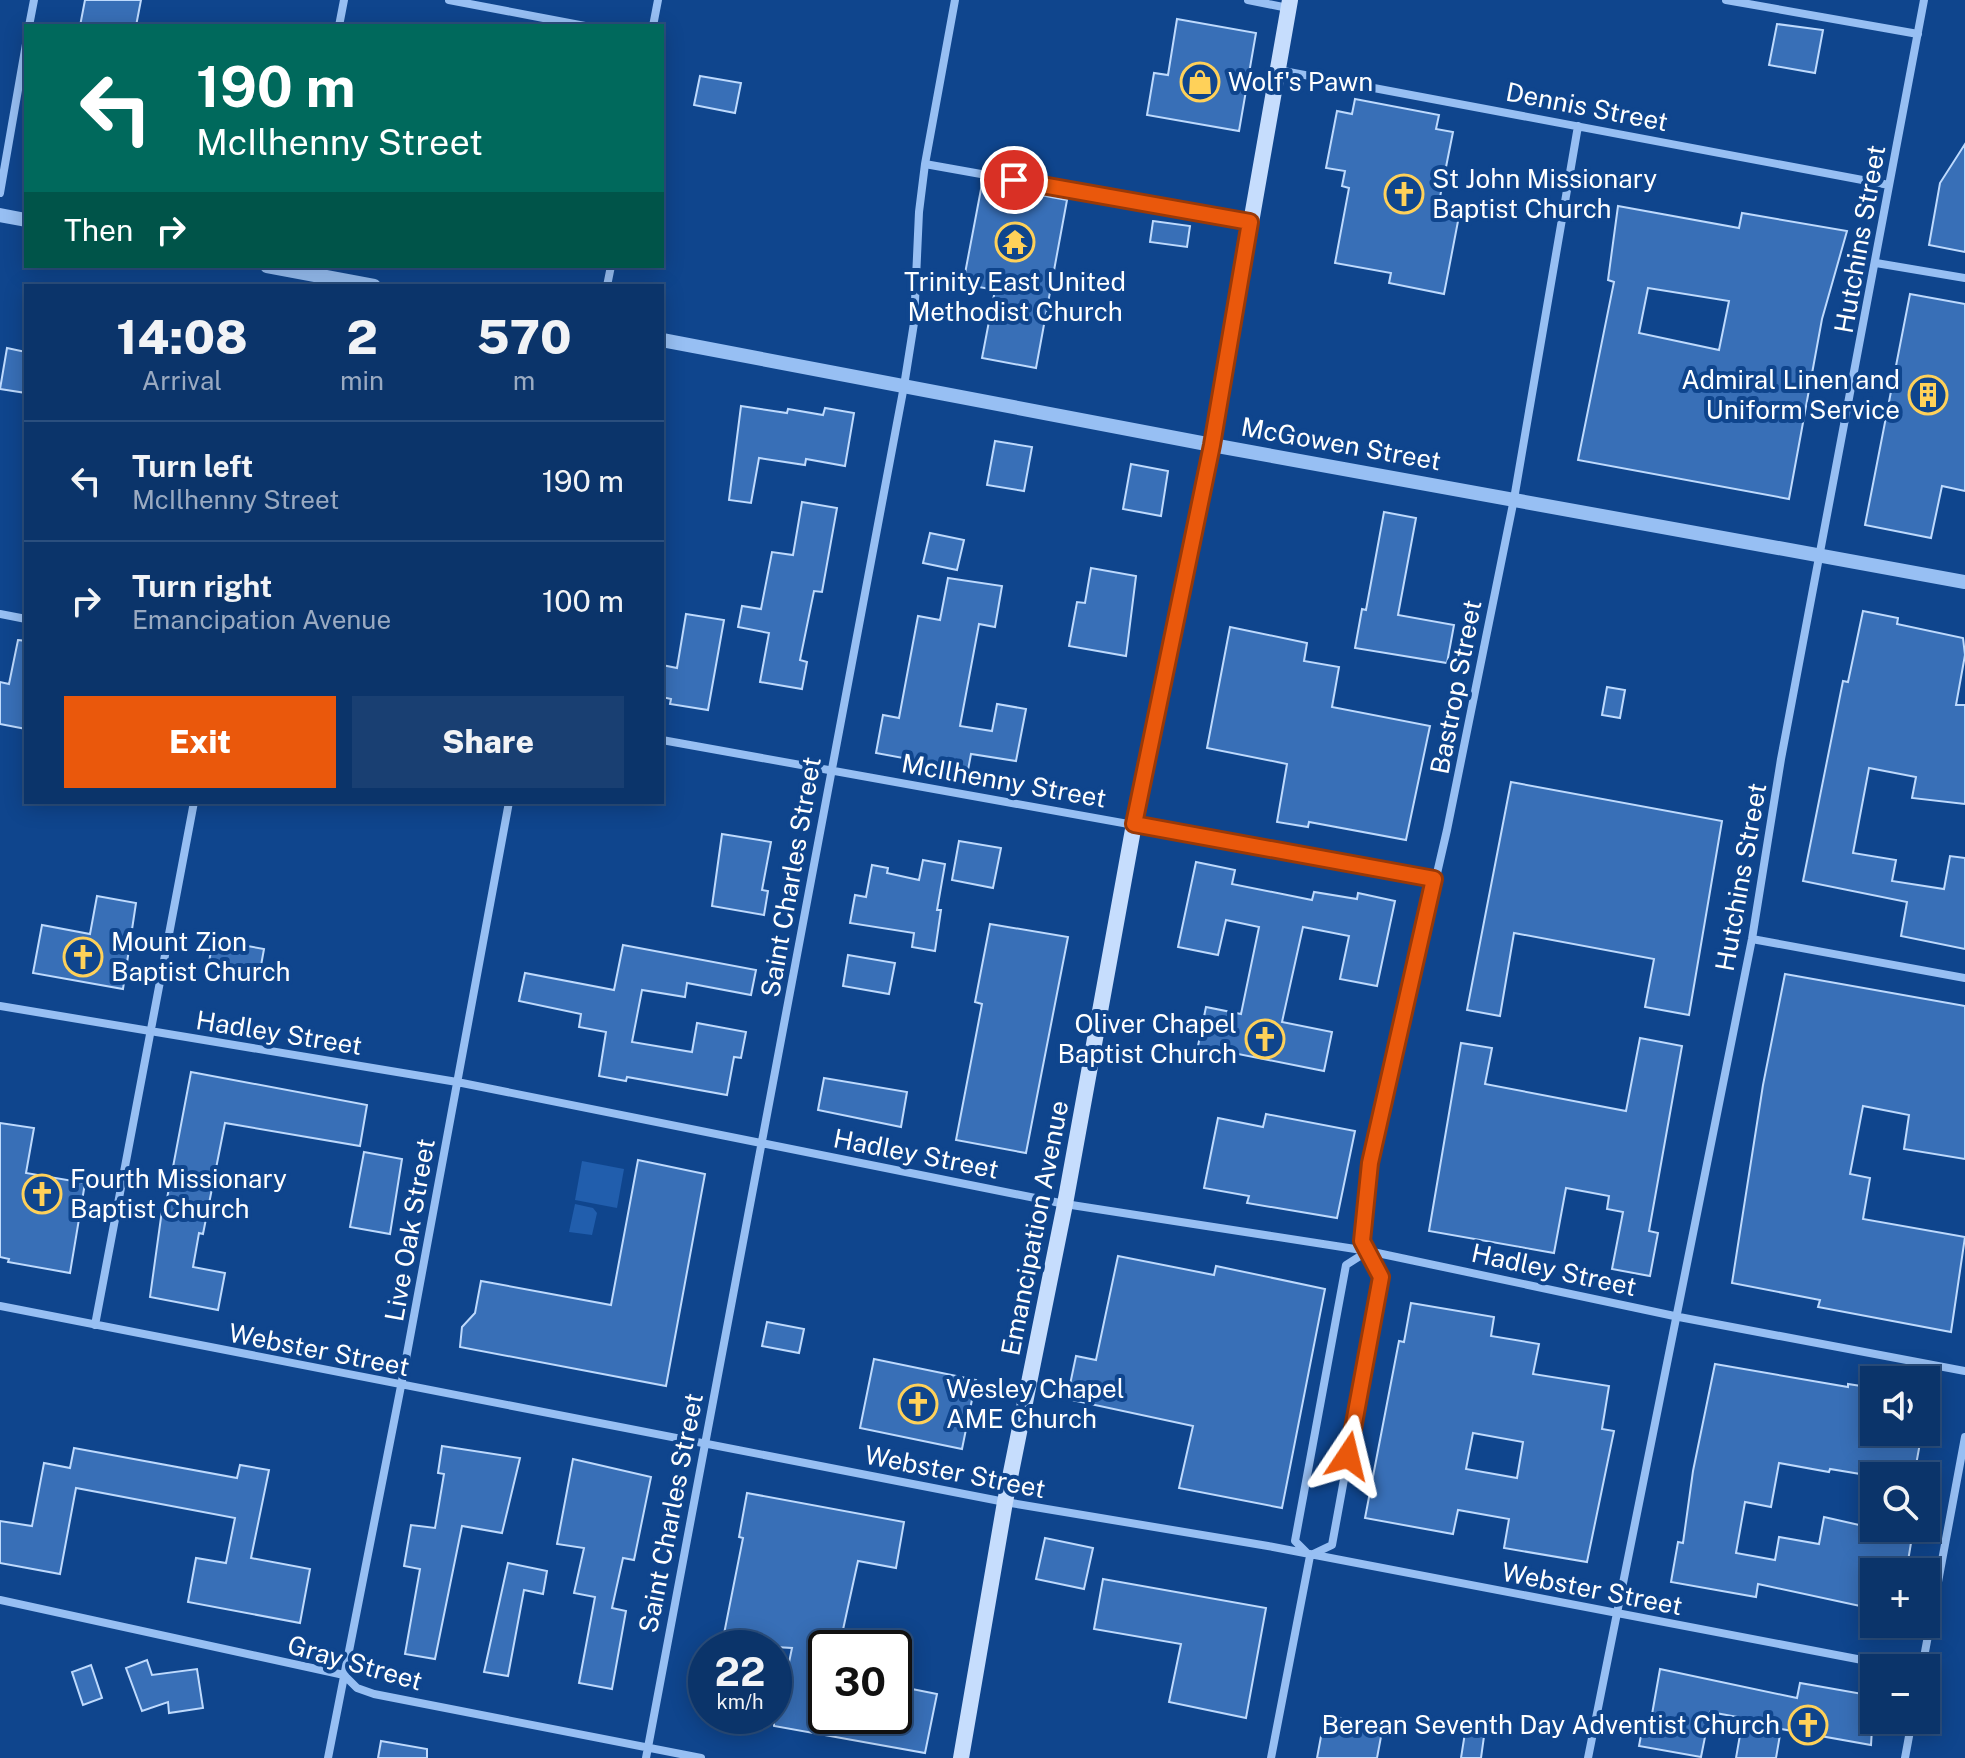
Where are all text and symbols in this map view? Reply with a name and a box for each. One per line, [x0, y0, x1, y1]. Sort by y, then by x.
text: 190 m [196, 54, 356, 120]
icon: left [64, 56, 168, 160]
shop icon: Wolf's Pawn [1179, 61, 1221, 103]
place label: Wolf's Pawn [1228, 66, 1373, 97]
street label: Dennis Street [1503, 76, 1671, 137]
text: McIlhenny Street [196, 121, 483, 163]
street label: Hutchins Street [1828, 142, 1891, 335]
pin [980, 146, 1048, 214]
icon: arrive [992, 158, 1036, 202]
place label: St John Missionary Baptist Church [1432, 163, 1657, 224]
church icon: St John Missionary Baptist Church [1383, 173, 1425, 215]
icon: right [149, 208, 193, 252]
text: Then [64, 212, 133, 248]
temple icon: Trinity East United Methodist Church [994, 221, 1036, 263]
place label: Trinity East United Methodist Church [904, 266, 1126, 327]
text: 14:08 [116, 308, 248, 365]
text: 2 [346, 308, 378, 365]
text: 570 [476, 308, 572, 365]
place label: Admiral Linen and Uniform Service [1681, 364, 1900, 425]
text: Arrival [142, 365, 222, 396]
text: min [340, 365, 384, 396]
text: m [513, 365, 535, 396]
building icon: Admiral Linen and Uniform Service [1907, 374, 1949, 416]
street label: McGowen Street [1239, 411, 1444, 476]
text: Turn left [132, 448, 253, 484]
icon: left [64, 459, 108, 503]
text: 190 m [542, 463, 624, 499]
text: McIlhenny Street [132, 484, 339, 515]
text: Turn right [132, 568, 272, 604]
icon: right [64, 579, 108, 623]
text: 100 m [542, 583, 624, 619]
street label: Bastrop Street [1423, 597, 1488, 777]
text: Emancipation Avenue [132, 604, 391, 635]
button: Exit [64, 696, 336, 788]
button: Share [352, 696, 624, 788]
street label: McIlhenny Street [899, 747, 1109, 814]
street label: Saint Charles Street [754, 754, 827, 1000]
street label: Hutchins Street [1709, 780, 1772, 973]
place label: Mount Zion Baptist Church [111, 926, 291, 987]
church icon: Mount Zion Baptist Church [62, 936, 104, 978]
street label: Hadley Street [194, 1004, 364, 1061]
place label: Oliver Chapel Baptist Church [1057, 1008, 1237, 1069]
church icon: Oliver Chapel Baptist Church [1244, 1018, 1286, 1060]
street label: Emancipation Avenue [995, 1098, 1074, 1358]
street label: Hadley Street [831, 1122, 1001, 1185]
street label: Live Oak Street [378, 1136, 441, 1324]
place label: Fourth Missionary Baptist Church [70, 1163, 287, 1224]
church icon: Fourth Missionary Baptist Church [21, 1173, 63, 1215]
street label: Hadley Street [1469, 1237, 1639, 1302]
street label: Webster Street [226, 1317, 412, 1382]
map controls [1860, 1366, 1940, 1734]
button: sound [1860, 1366, 1940, 1446]
place label: Wesley Chapel AME Church [946, 1373, 1125, 1434]
church icon: Wesley Chapel AME Church [897, 1383, 939, 1425]
street label: Saint Charles Street [632, 1390, 709, 1636]
position arrow [1306, 1414, 1390, 1498]
street label: Webster Street [862, 1439, 1048, 1504]
button: search [1860, 1462, 1940, 1542]
street label: Webster Street [1499, 1556, 1685, 1621]
button: + [1860, 1558, 1940, 1638]
street label: Gray Street [284, 1628, 426, 1697]
speed limit sign: 30 [808, 1630, 912, 1734]
text: 22 [715, 1648, 765, 1695]
button: − [1860, 1654, 1940, 1734]
text: km/h [716, 1690, 764, 1714]
church icon: Berean Seventh Day Adventist Church [1787, 1704, 1829, 1746]
place label: Berean Seventh Day Adventist Church [1322, 1709, 1780, 1740]

